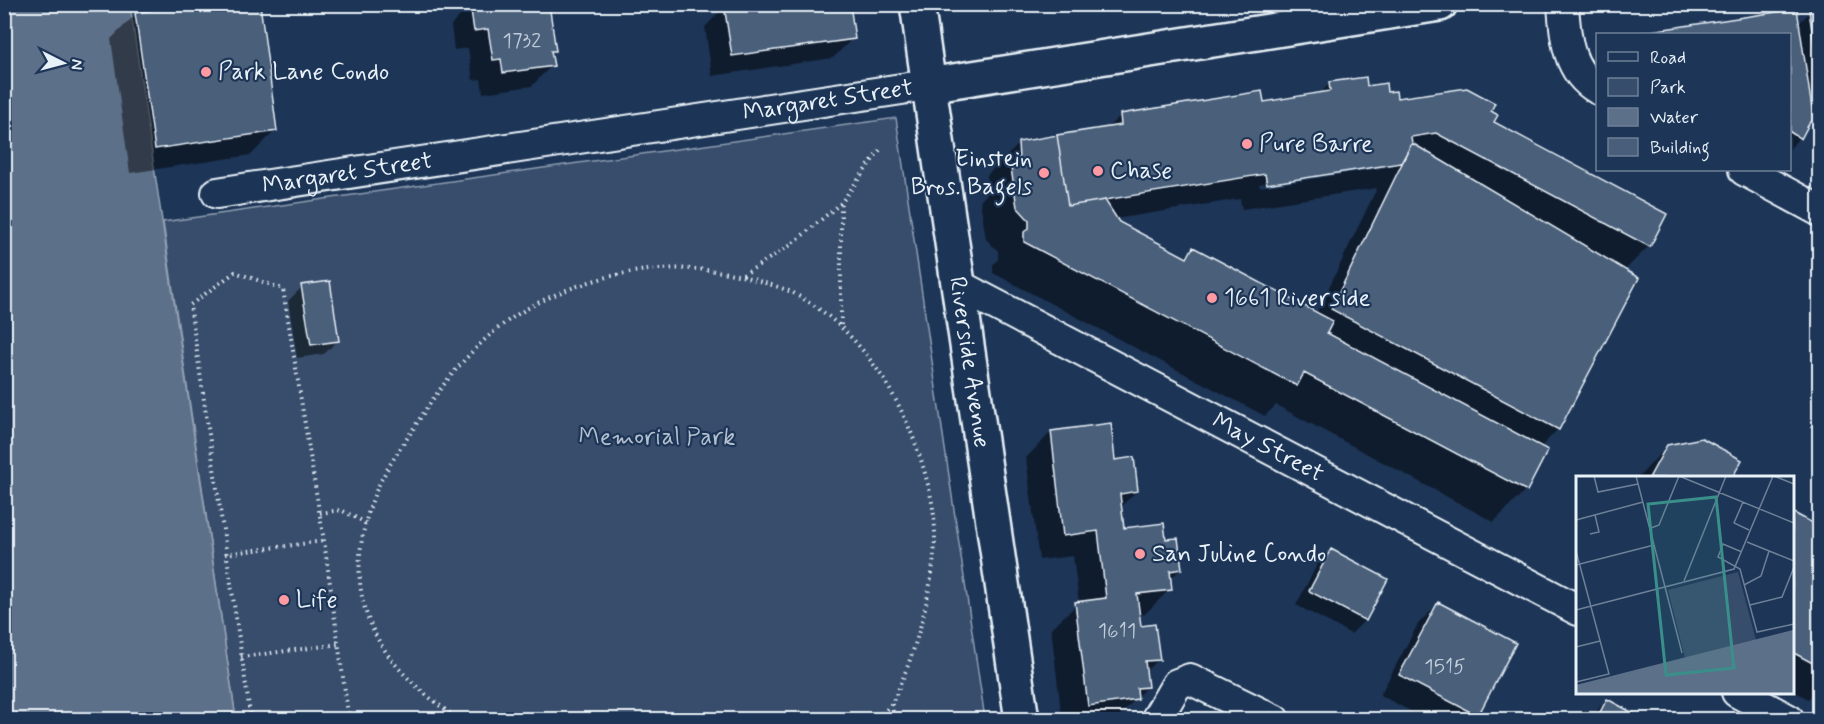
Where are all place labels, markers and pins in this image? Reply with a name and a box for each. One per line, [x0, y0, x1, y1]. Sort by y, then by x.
place label: Park Lane Condo [218, 57, 389, 88]
marker: Park Lane Condo [199, 65, 213, 79]
place label: Pure Barre [1259, 129, 1373, 160]
marker: Pure Barre [1240, 137, 1254, 151]
place label: Einstein Bros. Bagels [911, 144, 1032, 206]
place label: Chase [1110, 156, 1172, 187]
marker: Chase [1091, 164, 1105, 178]
marker: Einstein Bros. Bagels [1037, 166, 1051, 180]
place label: 1661 Riverside [1224, 283, 1371, 314]
marker: 1661 Riverside [1205, 291, 1219, 305]
place label: San Juline Condo [1152, 539, 1326, 570]
marker: San Juline Condo [1133, 547, 1147, 561]
place label: Life [296, 585, 338, 616]
marker: Life [277, 593, 291, 607]

